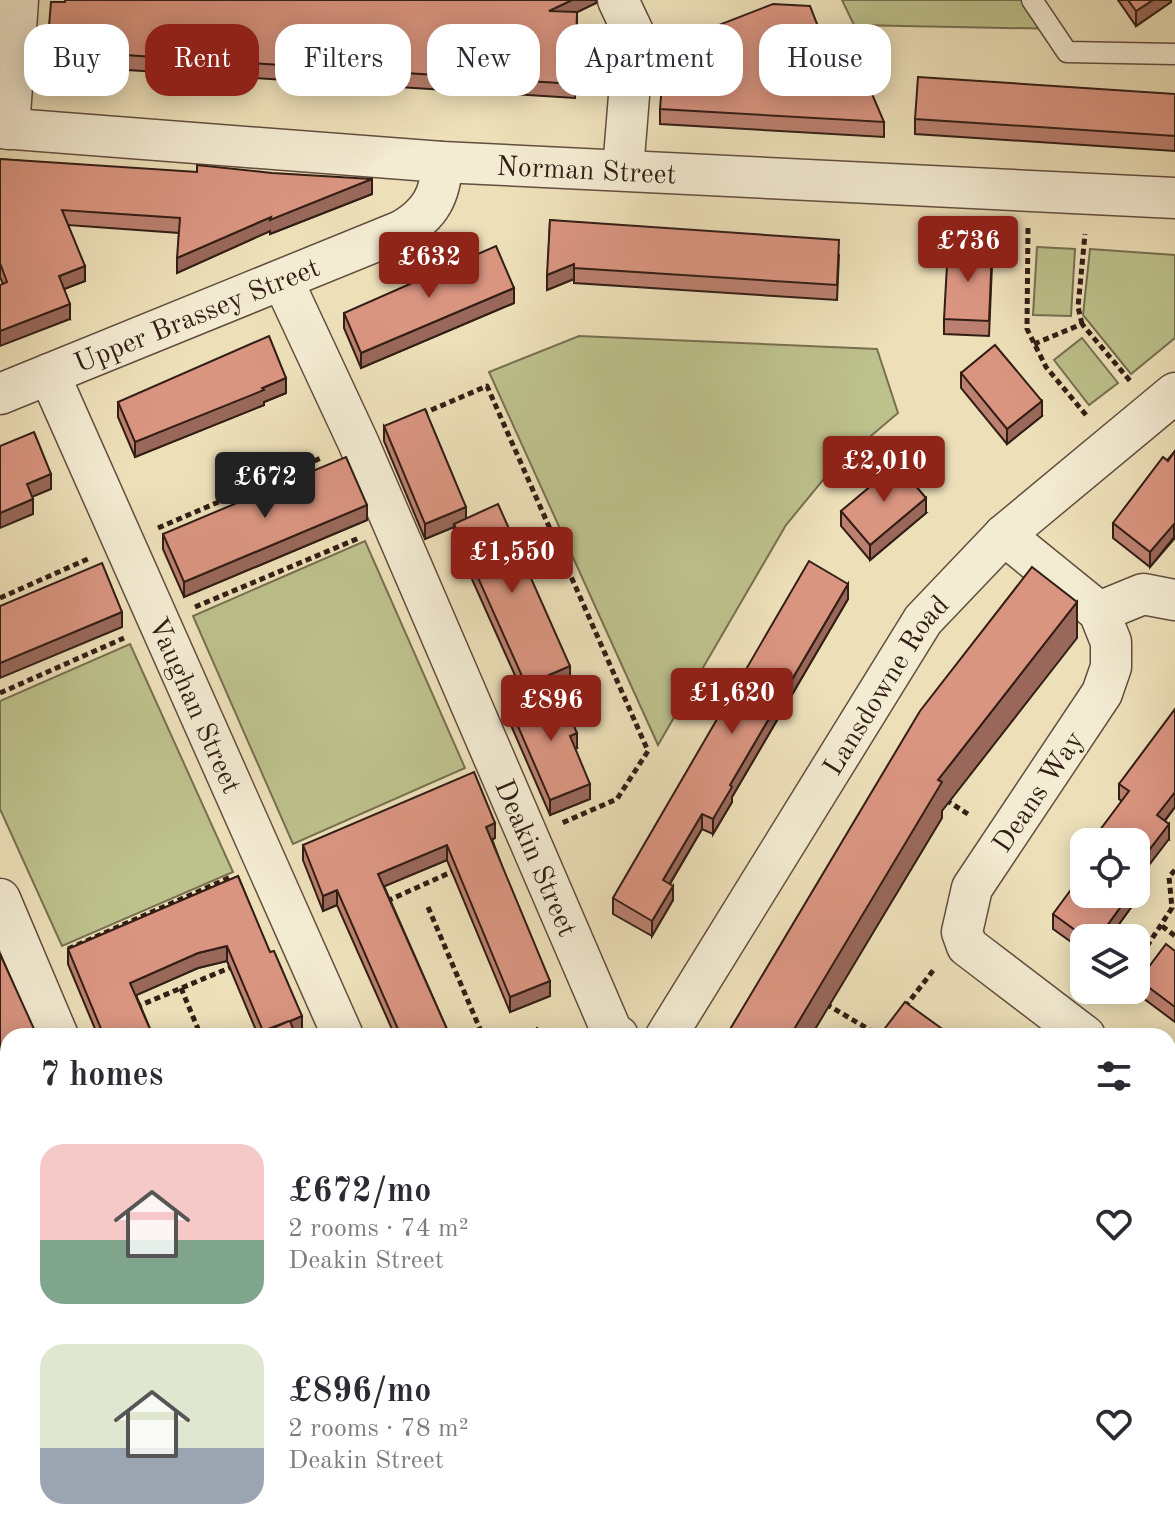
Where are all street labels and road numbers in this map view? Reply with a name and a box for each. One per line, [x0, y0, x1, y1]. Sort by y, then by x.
street label: Norman Street [496, 154, 677, 190]
street label: Upper Brassey Street [71, 255, 324, 379]
street label: Lansdowne Road [820, 591, 955, 781]
street label: Vaughan Street [142, 614, 244, 798]
street label: Deans Way [989, 727, 1090, 858]
street label: Deakin Street [488, 776, 580, 941]

